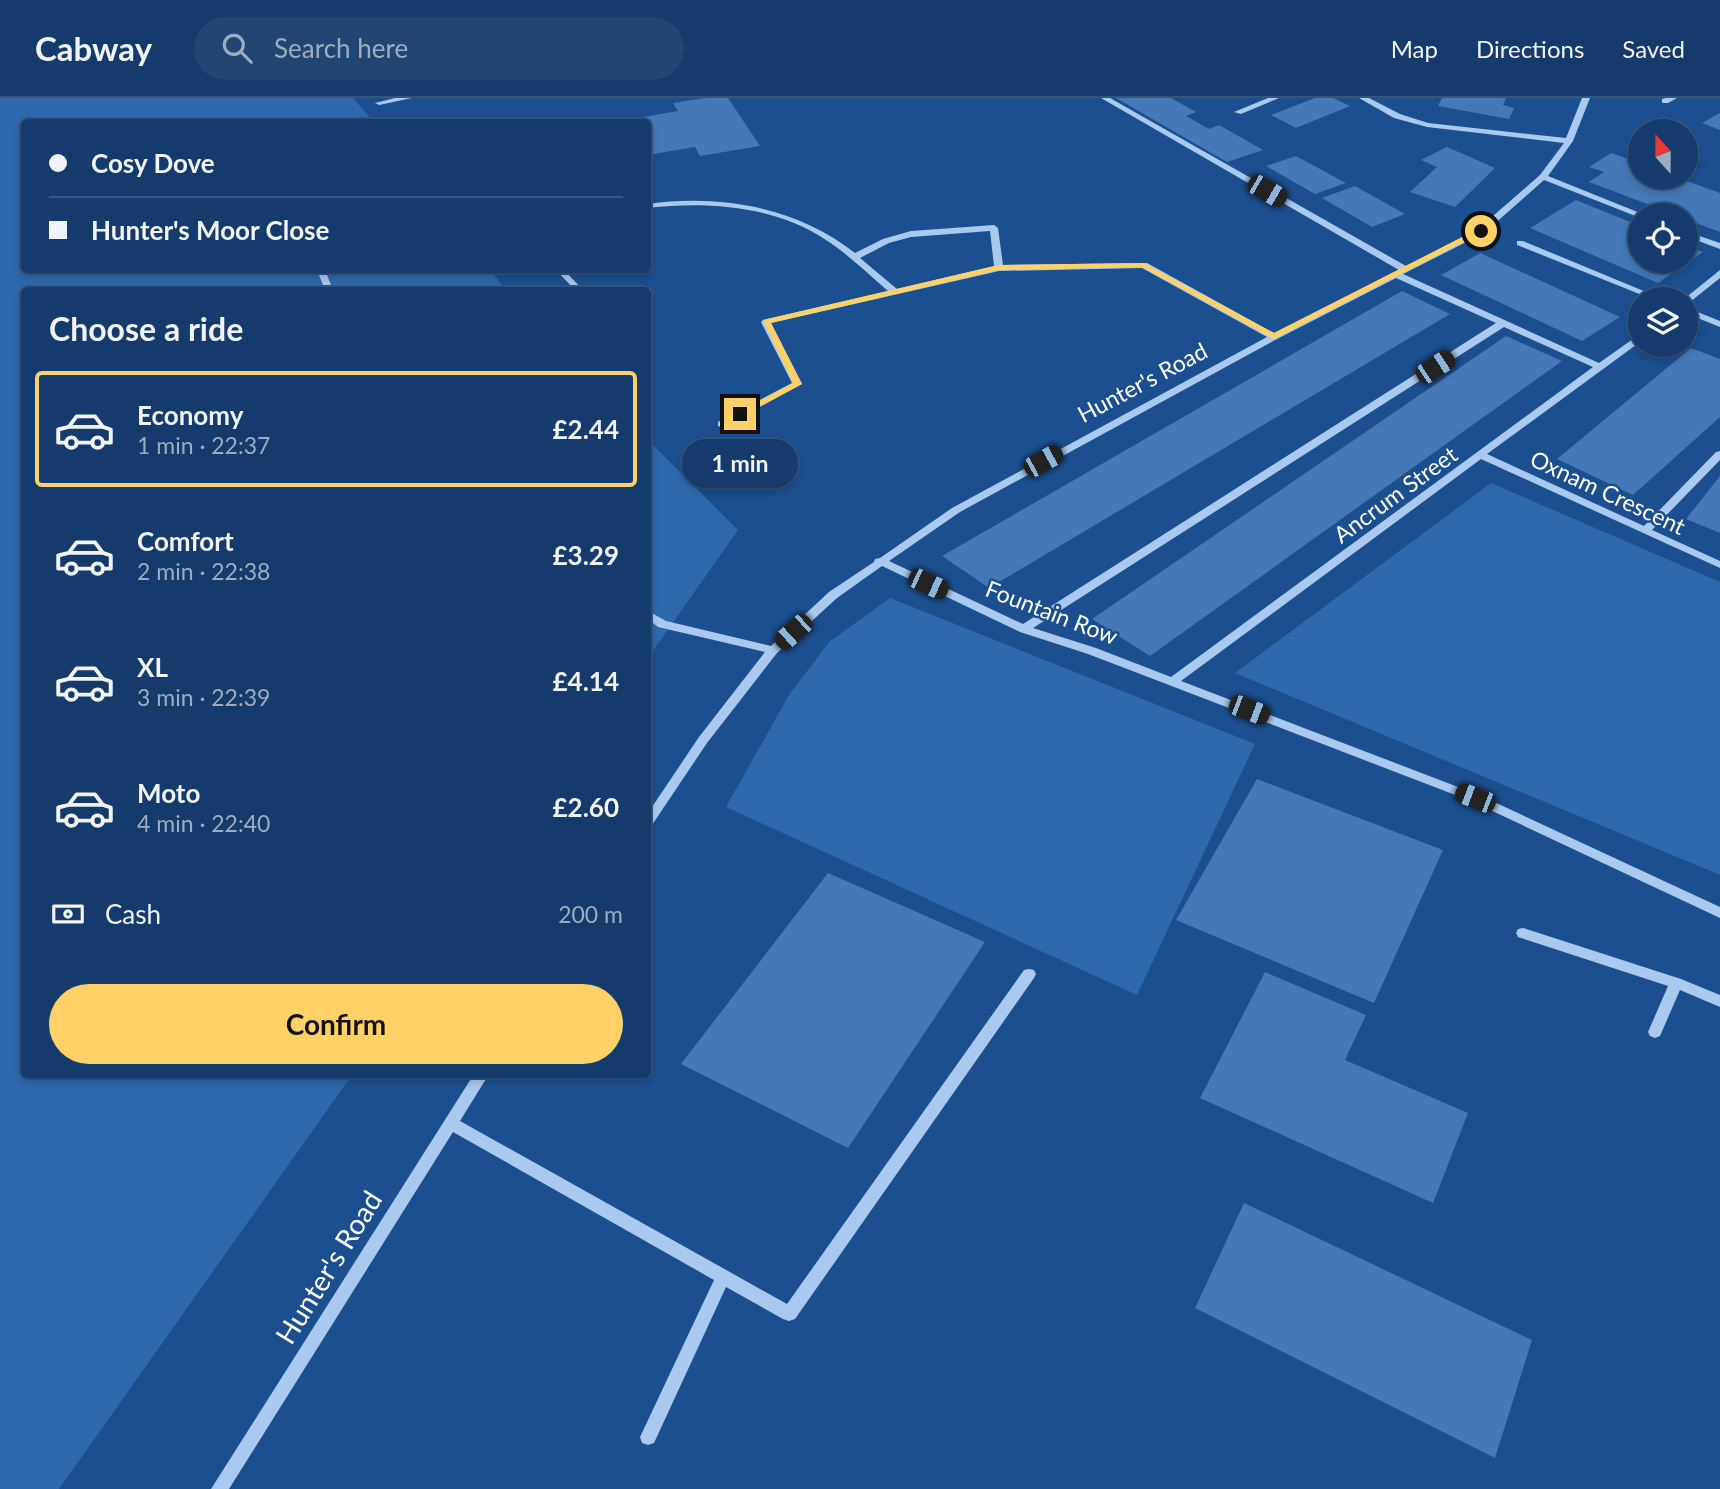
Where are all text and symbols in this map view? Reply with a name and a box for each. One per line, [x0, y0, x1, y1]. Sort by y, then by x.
search box [194, 17, 684, 80]
text: Cabway [35, 28, 152, 68]
icon: search [218, 29, 256, 67]
text: Search here [274, 32, 408, 64]
text: Map [1391, 34, 1438, 63]
text: Directions [1476, 34, 1584, 63]
text: Saved [1622, 34, 1685, 63]
north arrow [1628, 119, 1698, 189]
map controls [1628, 119, 1698, 357]
text: Cosy Dove [91, 147, 215, 179]
car [1244, 171, 1291, 211]
button: locate [1628, 203, 1698, 273]
text: Hunter's Moor Close [91, 214, 329, 246]
route start [1465, 215, 1497, 247]
button: layers [1628, 287, 1698, 357]
text: Choose a ride [49, 309, 243, 348]
street label: Hunter's Road [1072, 336, 1212, 428]
car [1412, 347, 1459, 387]
icon: car [53, 398, 116, 461]
route end [724, 398, 756, 430]
text: Economy [137, 399, 243, 431]
text: £2.44 [553, 413, 619, 445]
text: 1 min · 22:37 [137, 431, 270, 459]
callout: 1 min [682, 438, 798, 488]
street label: Ancrum Street [1328, 439, 1463, 548]
car [1020, 442, 1067, 480]
street label: Oxnam Crescent [1526, 444, 1691, 540]
text: 1 min [711, 449, 769, 477]
icon: car [53, 524, 116, 587]
text: Comfort [137, 525, 234, 557]
text: £3.29 [553, 539, 619, 571]
text: 2 min · 22:38 [137, 557, 270, 585]
car [905, 566, 952, 602]
street label: Fountain Row [982, 574, 1122, 650]
car [771, 610, 816, 654]
icon: car [53, 650, 116, 713]
text: XL [137, 651, 168, 683]
text: £4.14 [553, 665, 619, 697]
text: 3 min · 22:39 [137, 683, 270, 711]
car [1226, 693, 1273, 727]
icon: car [53, 776, 116, 839]
text: Moto [137, 777, 200, 809]
car [1452, 781, 1499, 815]
text: £2.60 [553, 791, 619, 823]
text: 4 min · 22:40 [137, 809, 270, 837]
icon: cash [49, 895, 87, 933]
text: Cash [105, 898, 161, 930]
text: 200 m [558, 900, 623, 928]
button: Confirm [49, 984, 623, 1064]
street label: Hunter's Road [267, 1184, 389, 1350]

